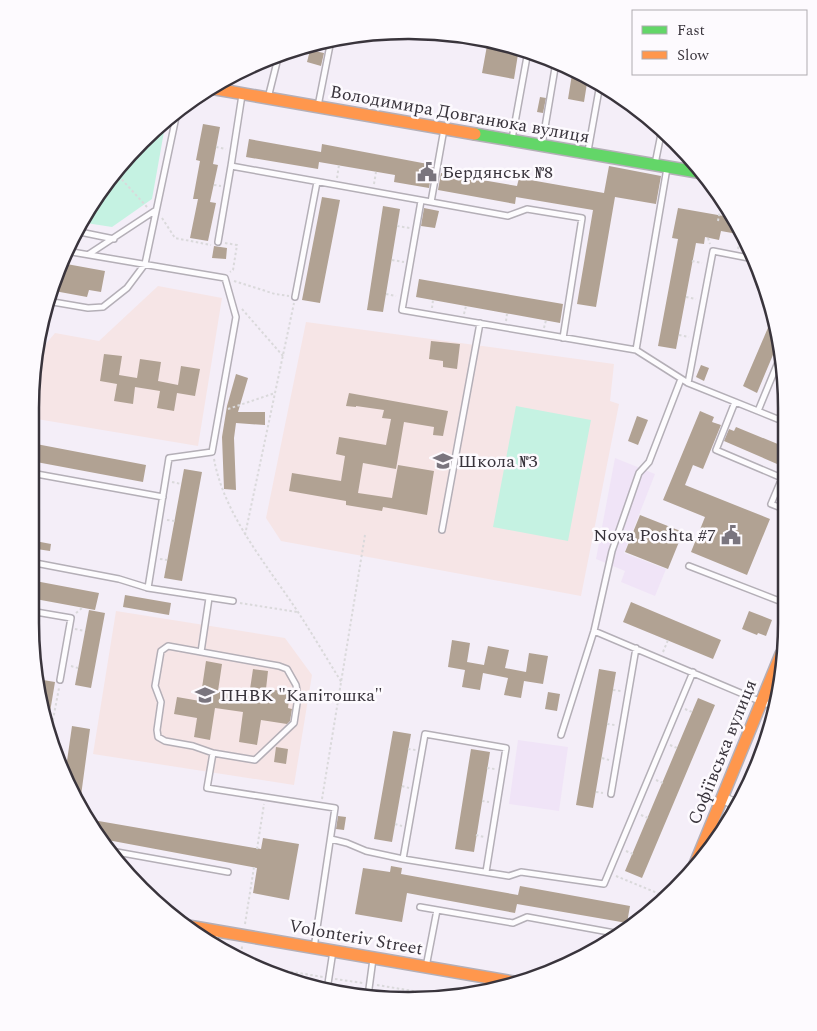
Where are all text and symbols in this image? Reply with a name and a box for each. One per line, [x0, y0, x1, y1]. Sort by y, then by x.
legend [632, 10, 807, 75]
text: Fast [677, 19, 705, 42]
text: Slow [677, 44, 709, 67]
street label: Володимира Довганюка вулиця [328, 78, 592, 151]
place label: Бердянськ №8 [442, 159, 553, 186]
public building icon: Бердянськ №8 [416, 161, 438, 183]
place label: Школа №3 [458, 448, 537, 475]
school or university icon: Школа №3 [432, 450, 454, 472]
place label: Nova Poshta #7 [593, 522, 716, 549]
public building icon: Nova Poshta #7 [720, 524, 742, 546]
street label: Софіївська вулиця [681, 676, 764, 829]
place label: ПНВК "Капітошка" [220, 682, 383, 709]
school or university icon: ПНВК "Капітошка" [194, 684, 216, 706]
street label: Volonteriv Street [287, 912, 425, 963]

